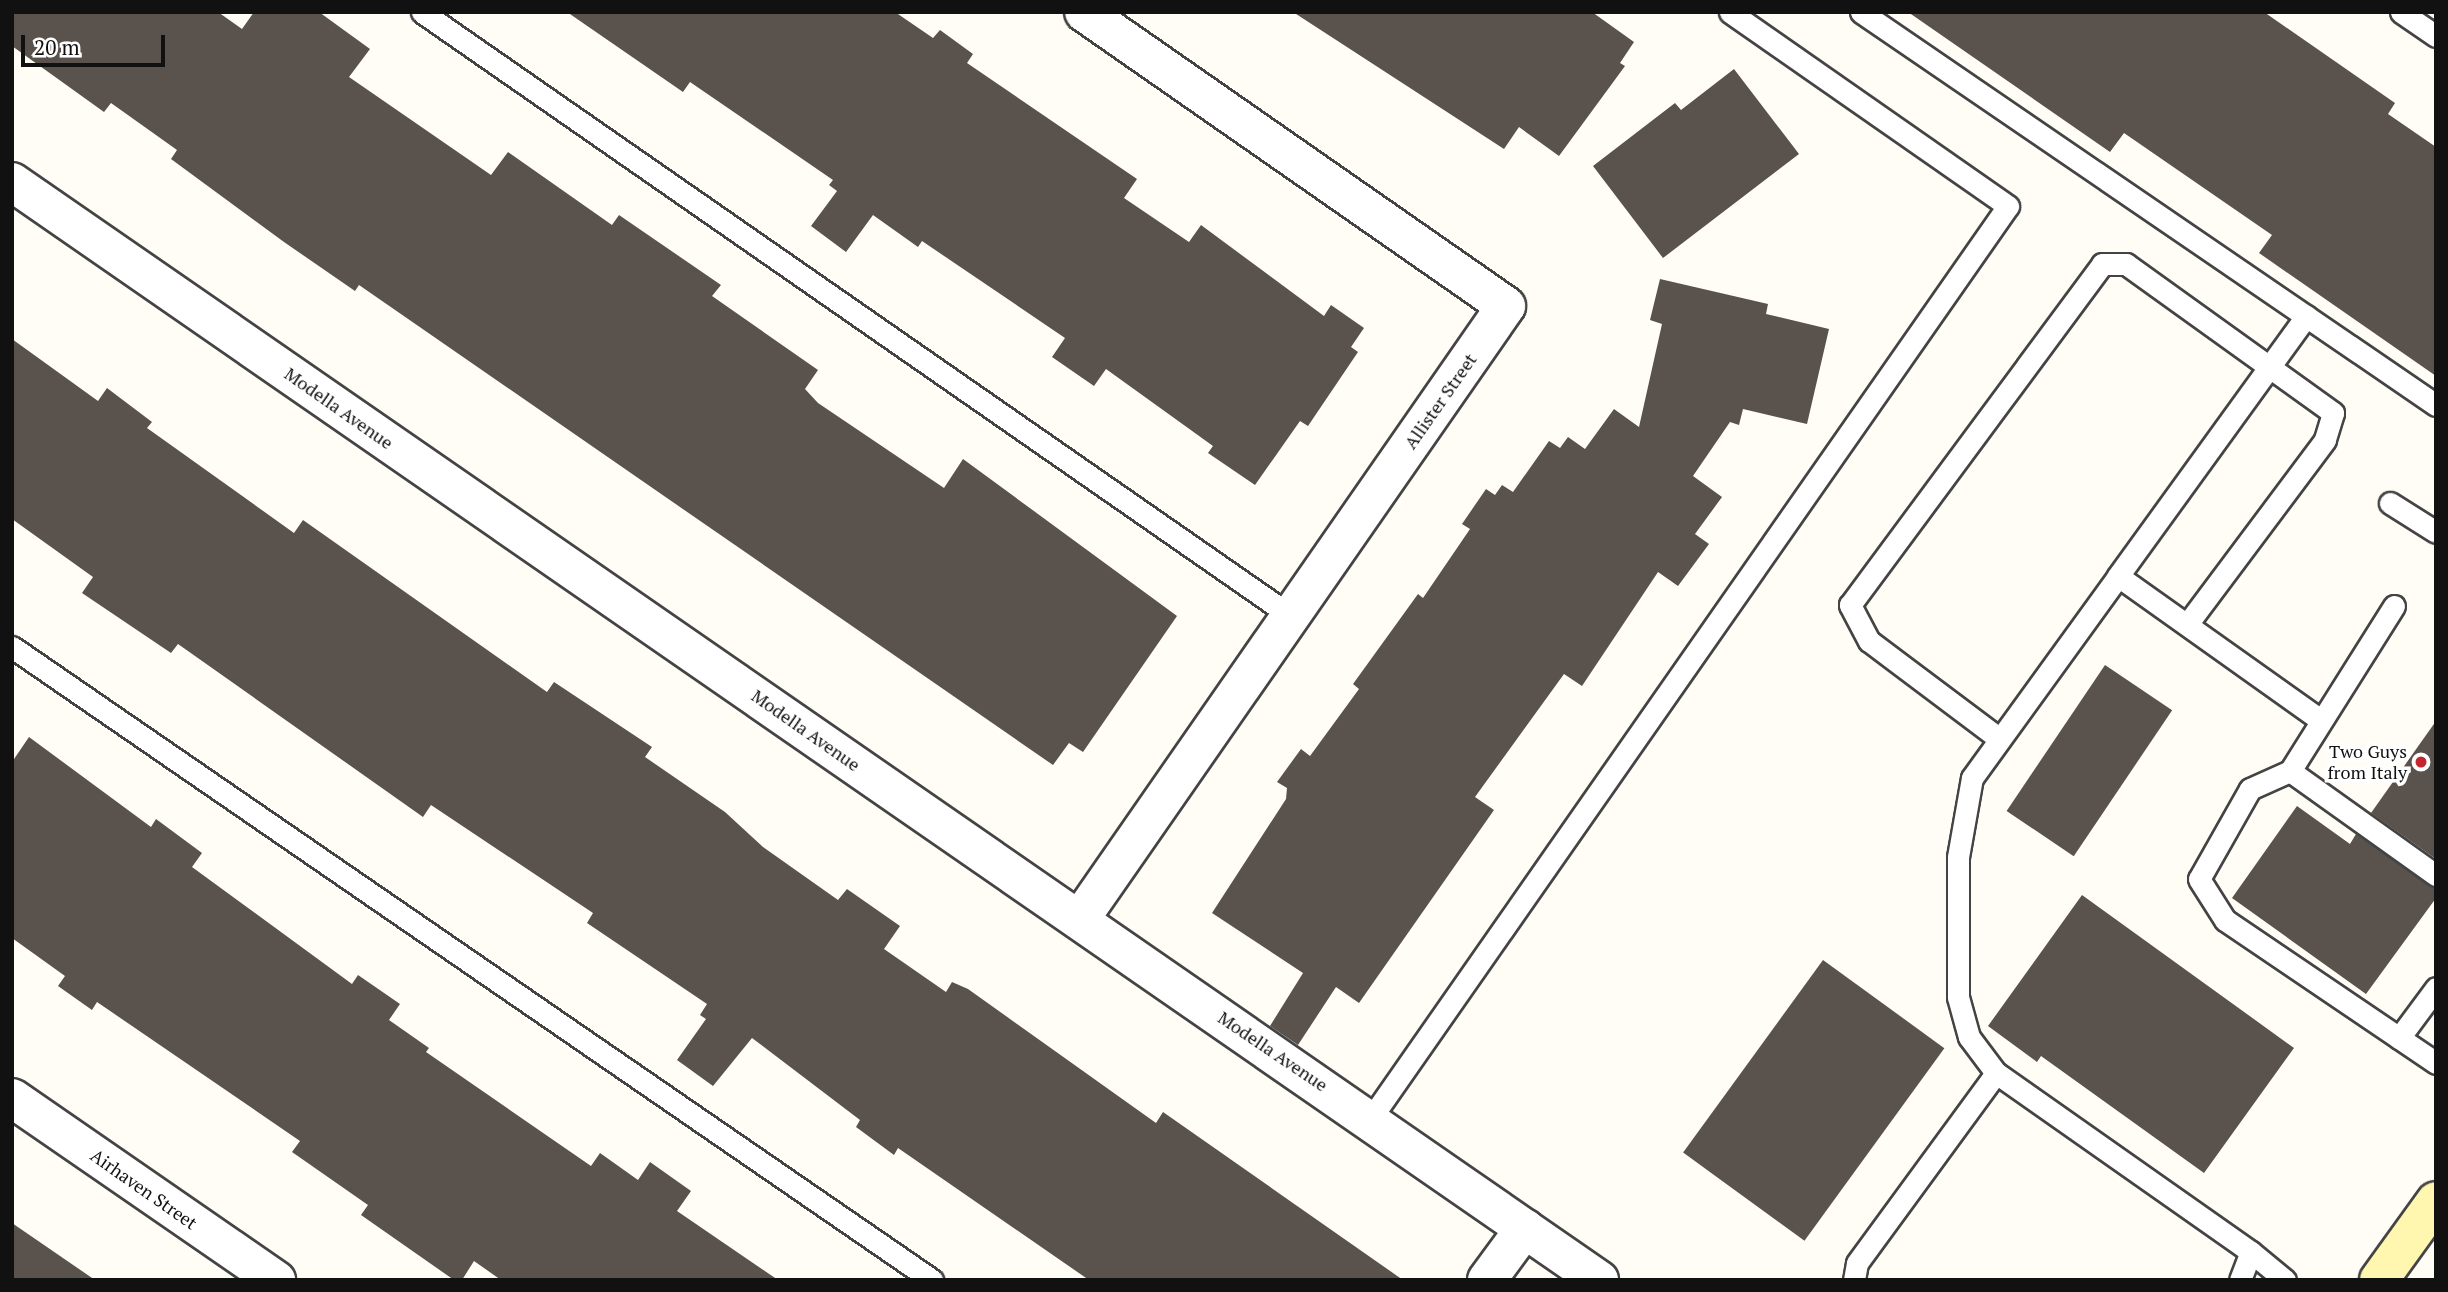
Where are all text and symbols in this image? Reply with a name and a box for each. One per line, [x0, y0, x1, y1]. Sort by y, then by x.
scale bar [24, 21, 168, 65]
text: 20 m [34, 33, 80, 61]
street label: Allister Street [1399, 349, 1481, 453]
street label: Modella Avenue [280, 362, 398, 454]
street label: Modella Avenue [747, 684, 865, 776]
place label: Two Guys from Italy [2327, 741, 2407, 784]
marker: Two Guys from Italy [2413, 754, 2429, 770]
street label: Modella Avenue [1214, 1006, 1332, 1096]
street label: Airhaven Street [87, 1144, 201, 1234]

